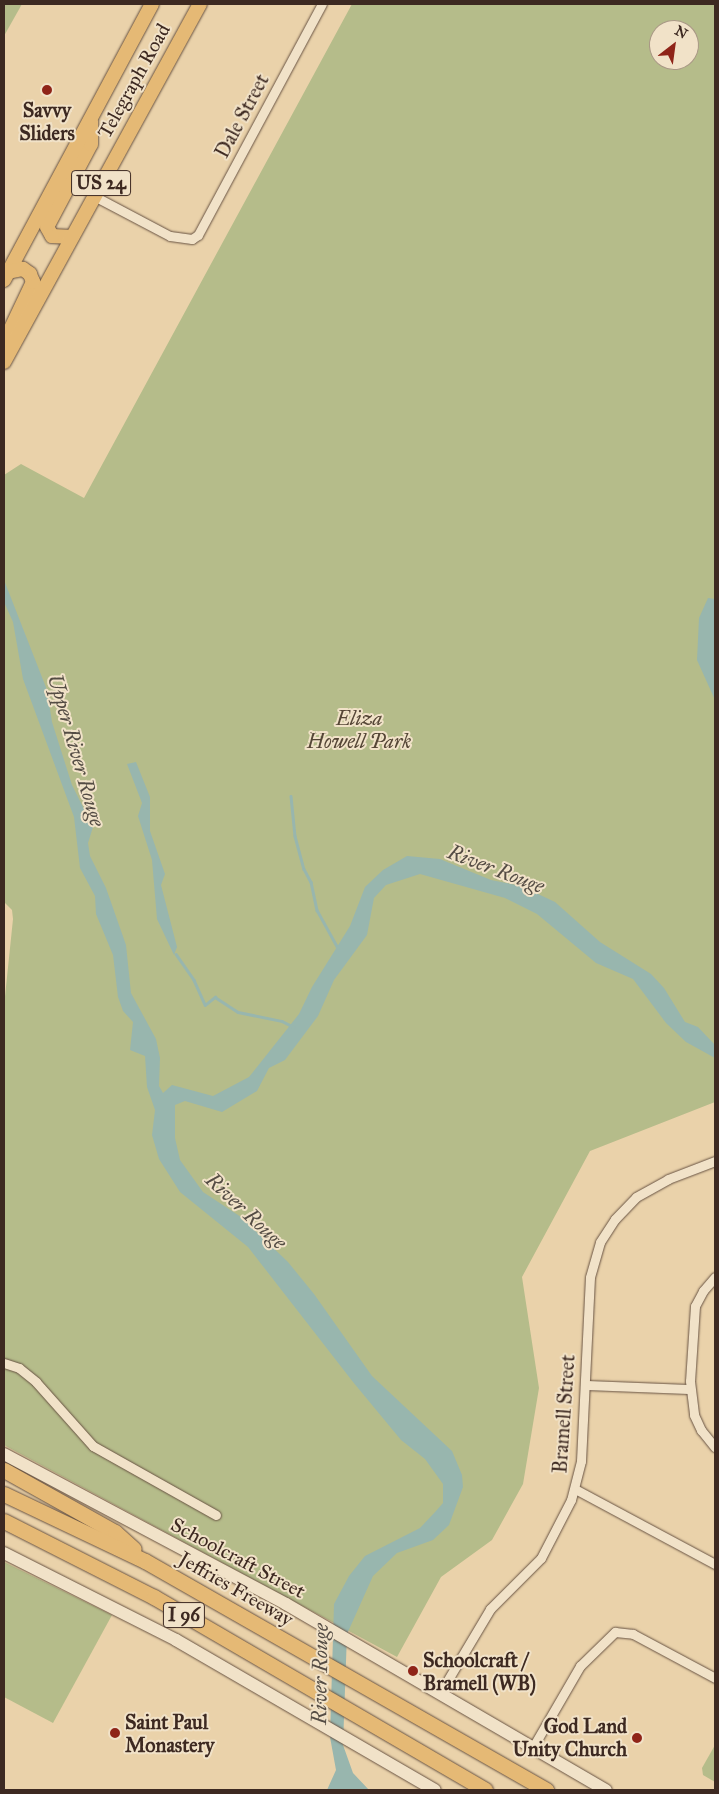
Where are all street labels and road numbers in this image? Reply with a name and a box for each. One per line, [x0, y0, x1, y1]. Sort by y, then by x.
street label: Telegraph Road [93, 20, 175, 142]
street label: Dale Street [210, 70, 274, 162]
road number: US 24 [71, 167, 131, 200]
street label: Bramell Street [548, 1354, 580, 1474]
street label: Schoolcraft Street [167, 1512, 309, 1604]
street label: Jeffries Freeway [175, 1547, 297, 1631]
road number: I 96 [163, 1598, 205, 1632]

